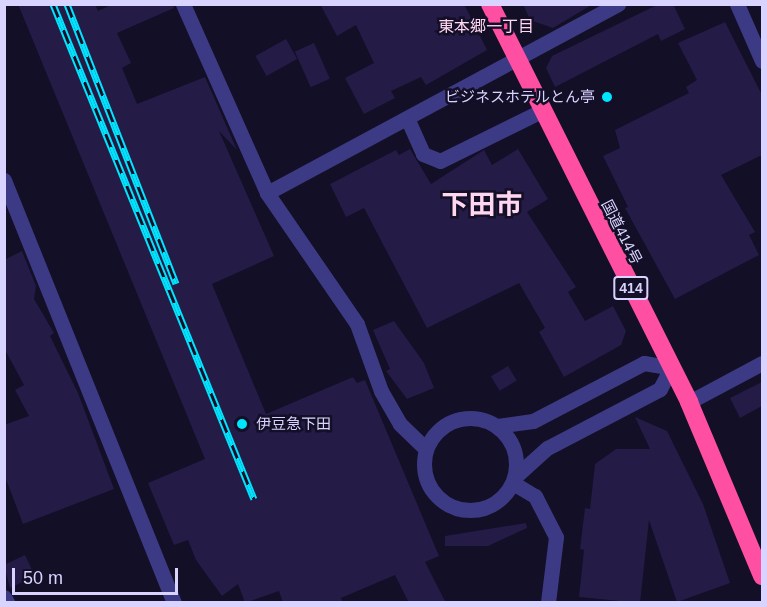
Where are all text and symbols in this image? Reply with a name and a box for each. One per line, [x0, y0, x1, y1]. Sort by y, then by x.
district label: 東本郷一丁目 [438, 17, 534, 37]
place label: ビジネスホテルとん亭 [445, 88, 595, 106]
marker: ビジネスホテルとん亭 [600, 90, 614, 104]
district label: 下田市 [442, 190, 522, 222]
street label: 国道414号 [598, 197, 646, 267]
road number: 414 [613, 277, 649, 299]
marker: 伊豆急下田 [233, 415, 251, 433]
place label: 伊豆急下田 [256, 415, 331, 433]
scale bar [15, 556, 182, 594]
text: 50 m [23, 568, 63, 588]

